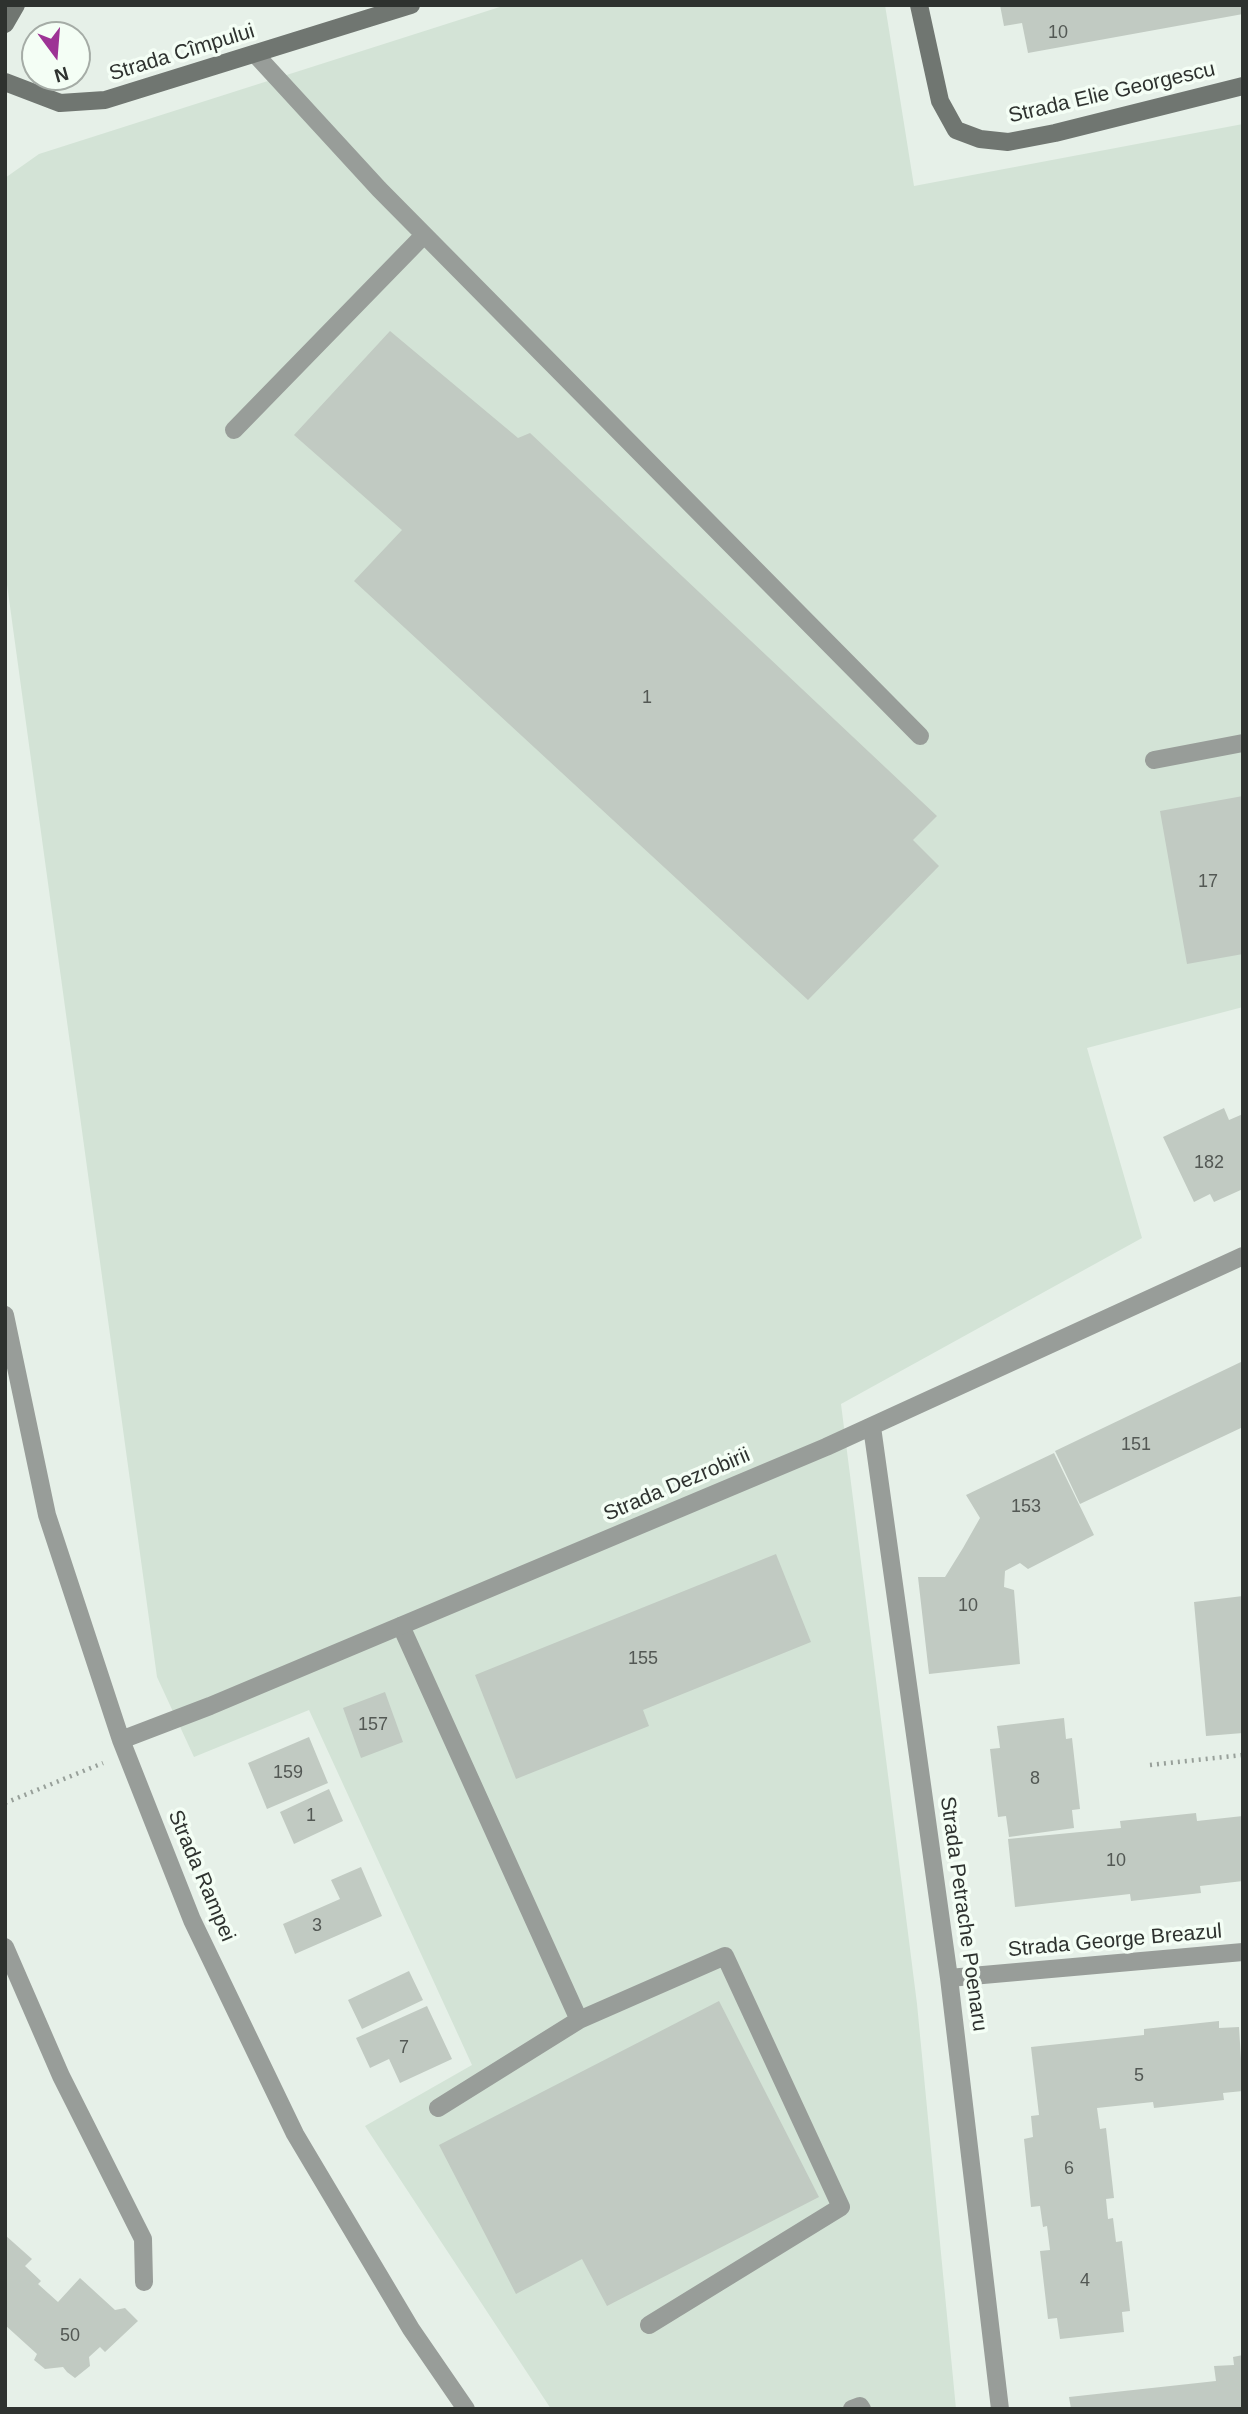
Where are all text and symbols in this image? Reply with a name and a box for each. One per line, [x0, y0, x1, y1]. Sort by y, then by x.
street label: Strada Cîmpului [106, 19, 258, 87]
north arrow [21, 21, 91, 91]
house number: 10 [1048, 22, 1068, 44]
street label: Strada Elie Georgescu [1006, 57, 1218, 129]
text: N [52, 63, 71, 87]
house number: 1 [642, 687, 652, 709]
house number: 17 [1198, 871, 1218, 893]
house number: 182 [1194, 1152, 1224, 1174]
house number: 151 [1121, 1434, 1151, 1456]
street label: Strada Dezrobirii [600, 1443, 754, 1527]
house number: 153 [1011, 1496, 1041, 1518]
house number: 10 [958, 1595, 978, 1617]
house number: 155 [628, 1648, 658, 1670]
house number: 157 [358, 1714, 388, 1736]
house number: 159 [273, 1762, 303, 1784]
house number: 8 [1030, 1768, 1040, 1790]
street label: Strada Petrache Poenaru [934, 1795, 992, 2033]
house number: 1 [306, 1805, 316, 1827]
street label: Strada Rampei [162, 1807, 240, 1945]
house number: 10 [1106, 1850, 1126, 1872]
house number: 3 [312, 1915, 322, 1937]
street label: Strada George Breazul [1007, 1919, 1223, 1963]
house number: 7 [399, 2037, 409, 2059]
house number: 5 [1134, 2065, 1144, 2087]
house number: 6 [1064, 2158, 1074, 2180]
house number: 4 [1080, 2270, 1090, 2292]
house number: 50 [60, 2325, 80, 2347]

